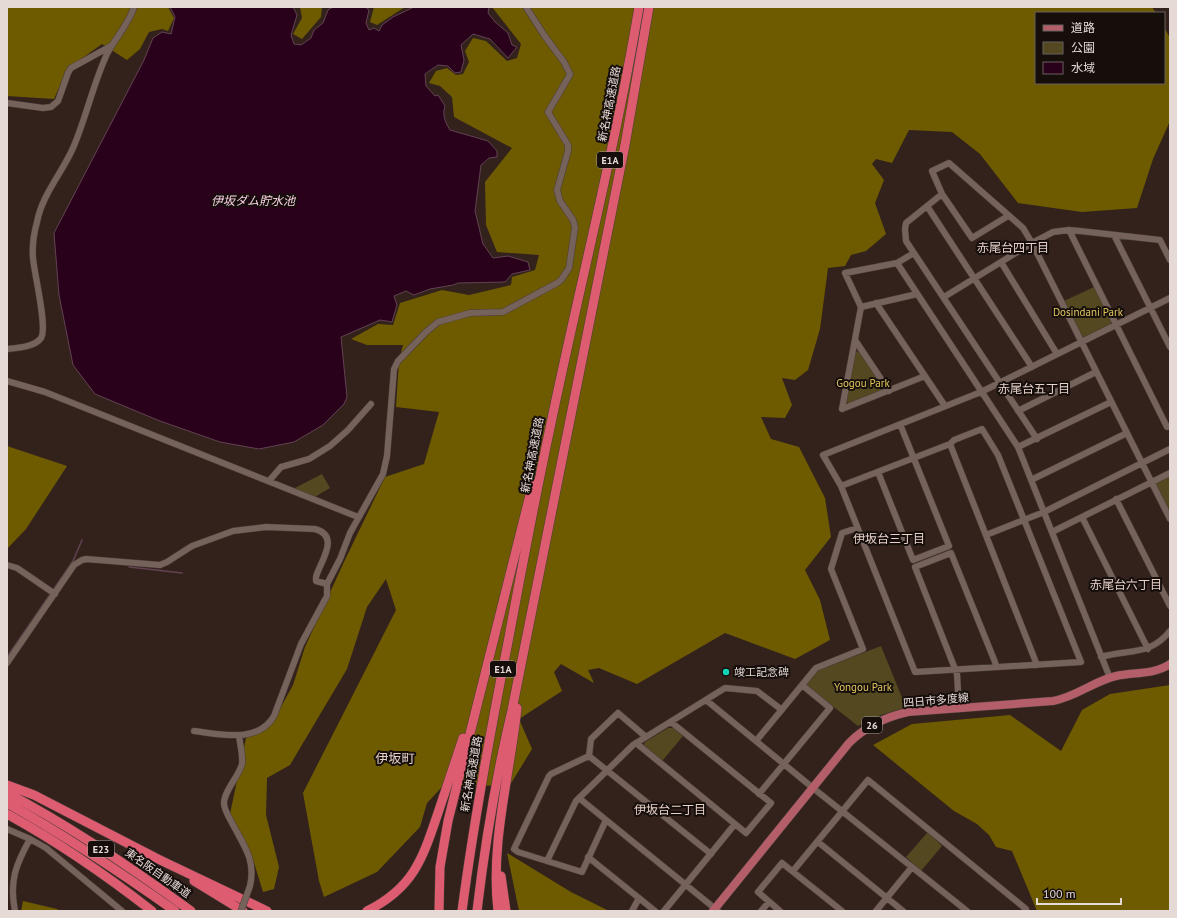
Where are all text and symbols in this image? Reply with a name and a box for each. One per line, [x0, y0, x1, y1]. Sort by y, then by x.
legend [1035, 12, 1165, 84]
text: 道路 [1071, 20, 1095, 35]
text: 公園 [1071, 40, 1095, 55]
text: 水域 [1071, 60, 1095, 75]
street label: 新名神高速道路 [595, 65, 623, 143]
road number: E1A [597, 152, 623, 168]
water label: 伊坂ダム貯水池 [211, 193, 296, 208]
district label: 赤尾台四丁目 [977, 240, 1049, 255]
park label: Dosindani Park [1053, 305, 1124, 319]
park label: Gogou Park [836, 376, 890, 390]
district label: 赤尾台五丁目 [998, 381, 1070, 396]
street label: 新名神高速道路 [518, 416, 546, 494]
district label: 伊坂台三丁目 [853, 531, 925, 546]
district label: 赤尾台六丁目 [1090, 577, 1162, 592]
road number: E1A [490, 661, 516, 677]
place label: 竣工記念碑 [734, 665, 789, 679]
marker: 竣工記念碑 [721, 667, 731, 677]
park label: Yongou Park [834, 680, 893, 694]
street label: 四日市多度線 [903, 690, 969, 710]
road number: 26 [862, 717, 882, 733]
street label: 新名神高速道路 [457, 735, 485, 813]
district label: 伊坂町 [375, 750, 415, 767]
district label: 伊坂台二丁目 [634, 802, 706, 817]
road number: E23 [88, 841, 114, 857]
street label: 東名阪自動車道 [122, 845, 194, 901]
scale bar [1037, 880, 1121, 906]
text: 100 m [1043, 886, 1076, 901]

